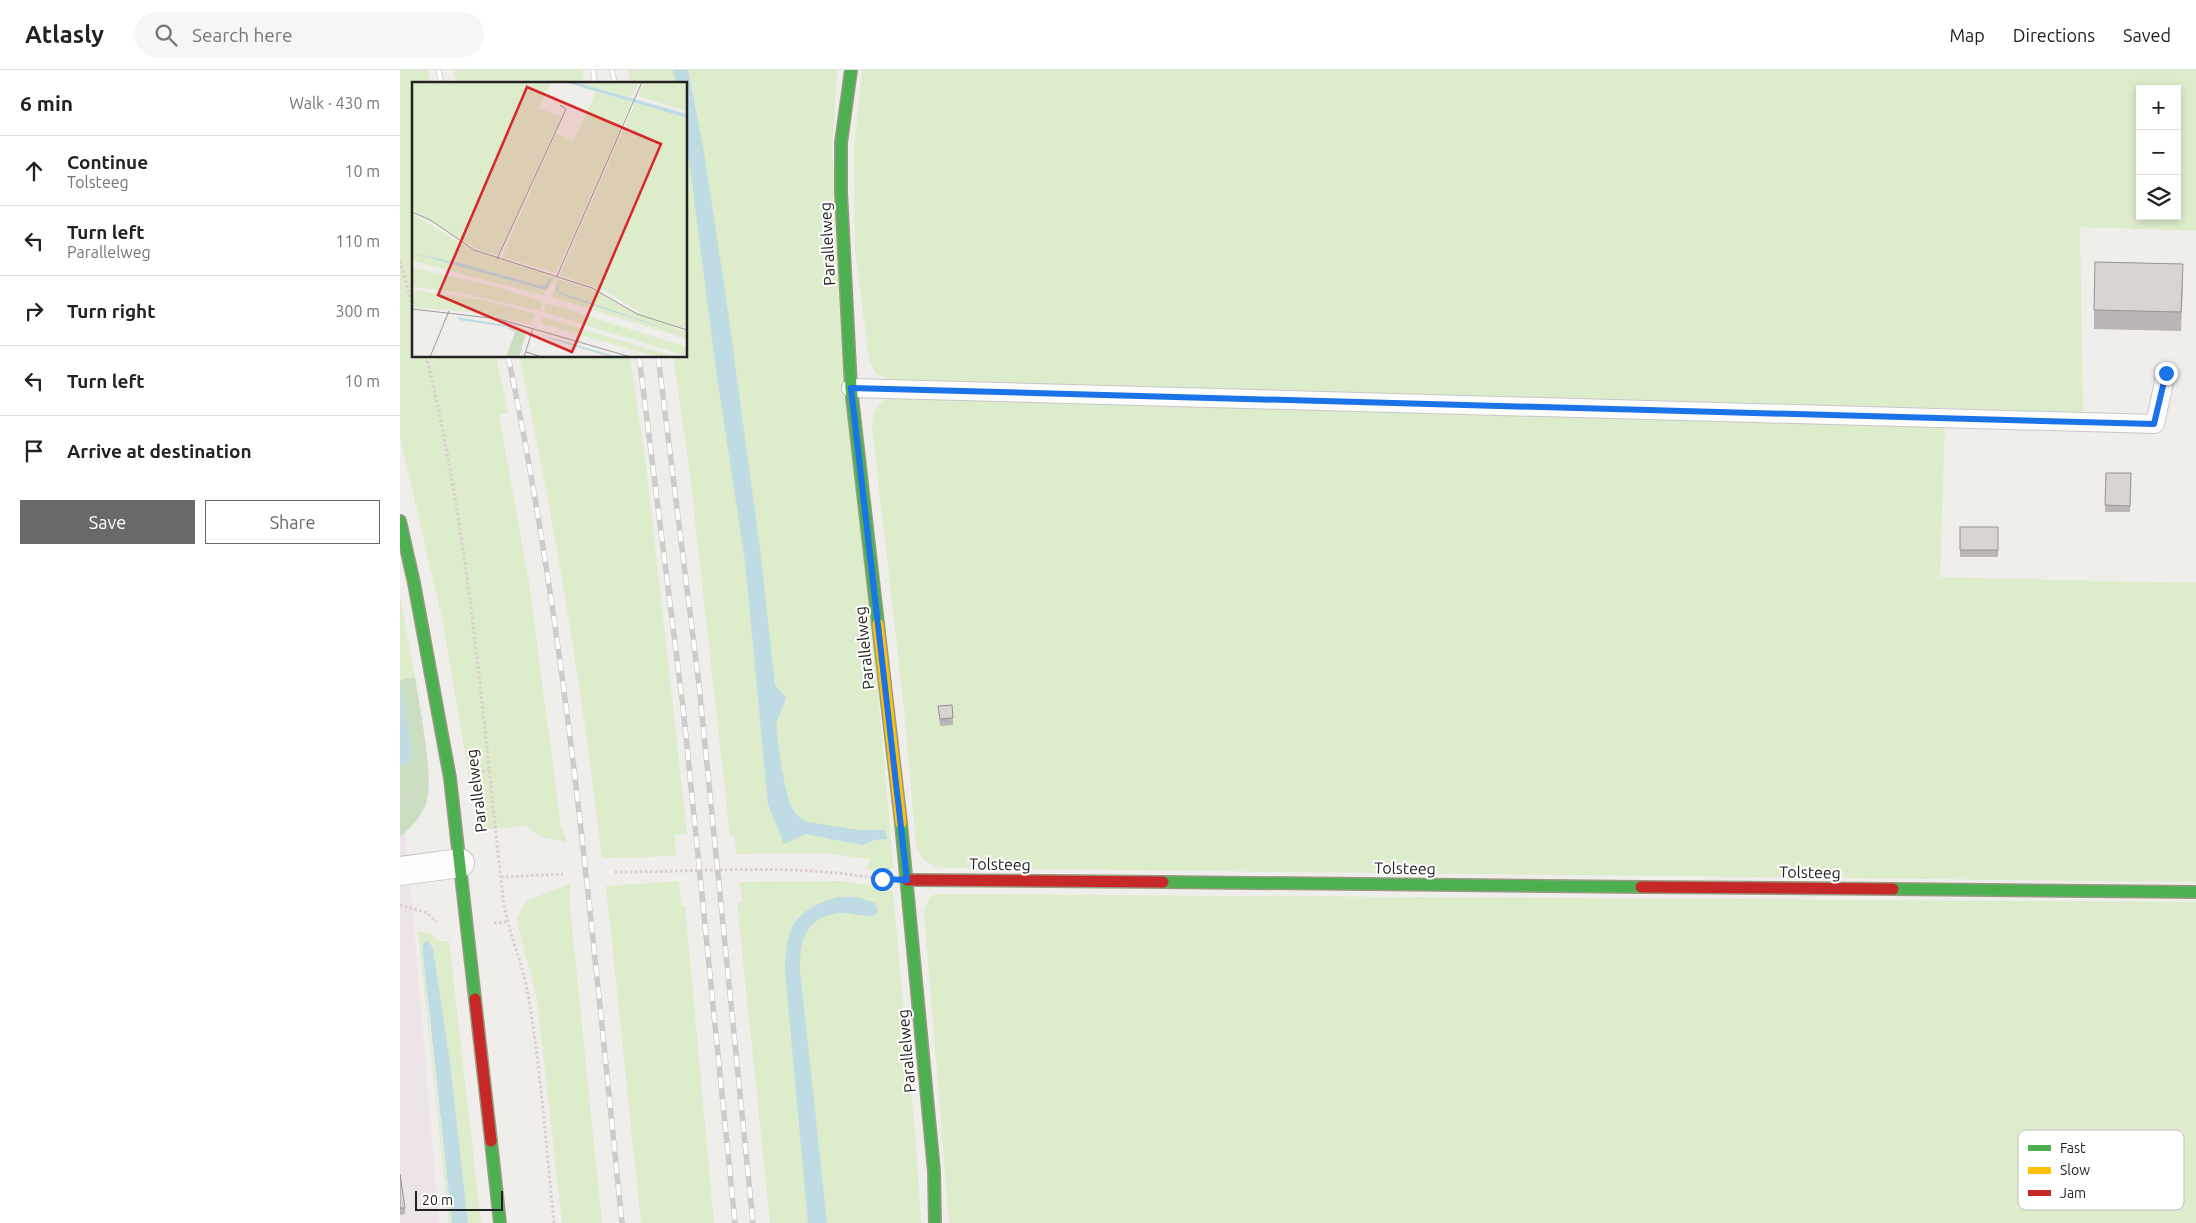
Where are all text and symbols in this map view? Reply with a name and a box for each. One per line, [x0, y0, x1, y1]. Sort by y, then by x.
search box [134, 12, 484, 57]
text: Atlasly [25, 21, 104, 48]
icon: search [152, 21, 180, 49]
text: Search here [192, 24, 292, 46]
text: Map [1949, 25, 1985, 45]
text: Directions [2013, 25, 2095, 45]
text: Saved [2123, 25, 2171, 45]
inset map [412, 82, 688, 358]
map controls [2136, 85, 2181, 220]
button: + [2136, 85, 2181, 130]
text: 6 min [20, 91, 73, 115]
text: Walk · 430 m [289, 94, 380, 112]
button: − [2136, 130, 2181, 175]
text: Continue [67, 151, 148, 173]
icon: ahead [20, 157, 48, 185]
text: 10 m [344, 162, 380, 180]
text: Tolsteeg [67, 173, 129, 191]
button: layers [2136, 175, 2181, 220]
street label: Parallelweg [816, 202, 838, 286]
text: Turn left [67, 221, 145, 243]
icon: left [20, 227, 48, 255]
text: 110 m [335, 232, 380, 250]
text: Parallelweg [67, 243, 151, 261]
icon: right [20, 297, 48, 325]
text: Turn right [67, 300, 155, 322]
text: 300 m [335, 302, 380, 320]
route end [2155, 362, 2178, 385]
icon: left [20, 367, 48, 395]
text: Turn left [67, 370, 145, 392]
text: 10 m [344, 372, 380, 390]
icon: arrive [20, 437, 48, 465]
text: Arrive at destination [67, 440, 252, 462]
button: Save [20, 500, 195, 544]
button: Share [205, 500, 380, 544]
street label: Parallelweg [851, 605, 877, 691]
street label: Parallelweg [462, 748, 490, 834]
street label: Tolsteeg [969, 854, 1031, 874]
street label: Tolsteeg [1374, 858, 1436, 878]
street label: Tolsteeg [1779, 862, 1841, 882]
route start [871, 868, 894, 891]
street label: Parallelweg [893, 1008, 919, 1094]
legend [2018, 1130, 2184, 1210]
text: Fast [2060, 1140, 2086, 1156]
text: Slow [2060, 1162, 2090, 1178]
text: Jam [2060, 1185, 2086, 1201]
scale bar [415, 1188, 502, 1211]
text: 20 m [422, 1192, 453, 1208]

